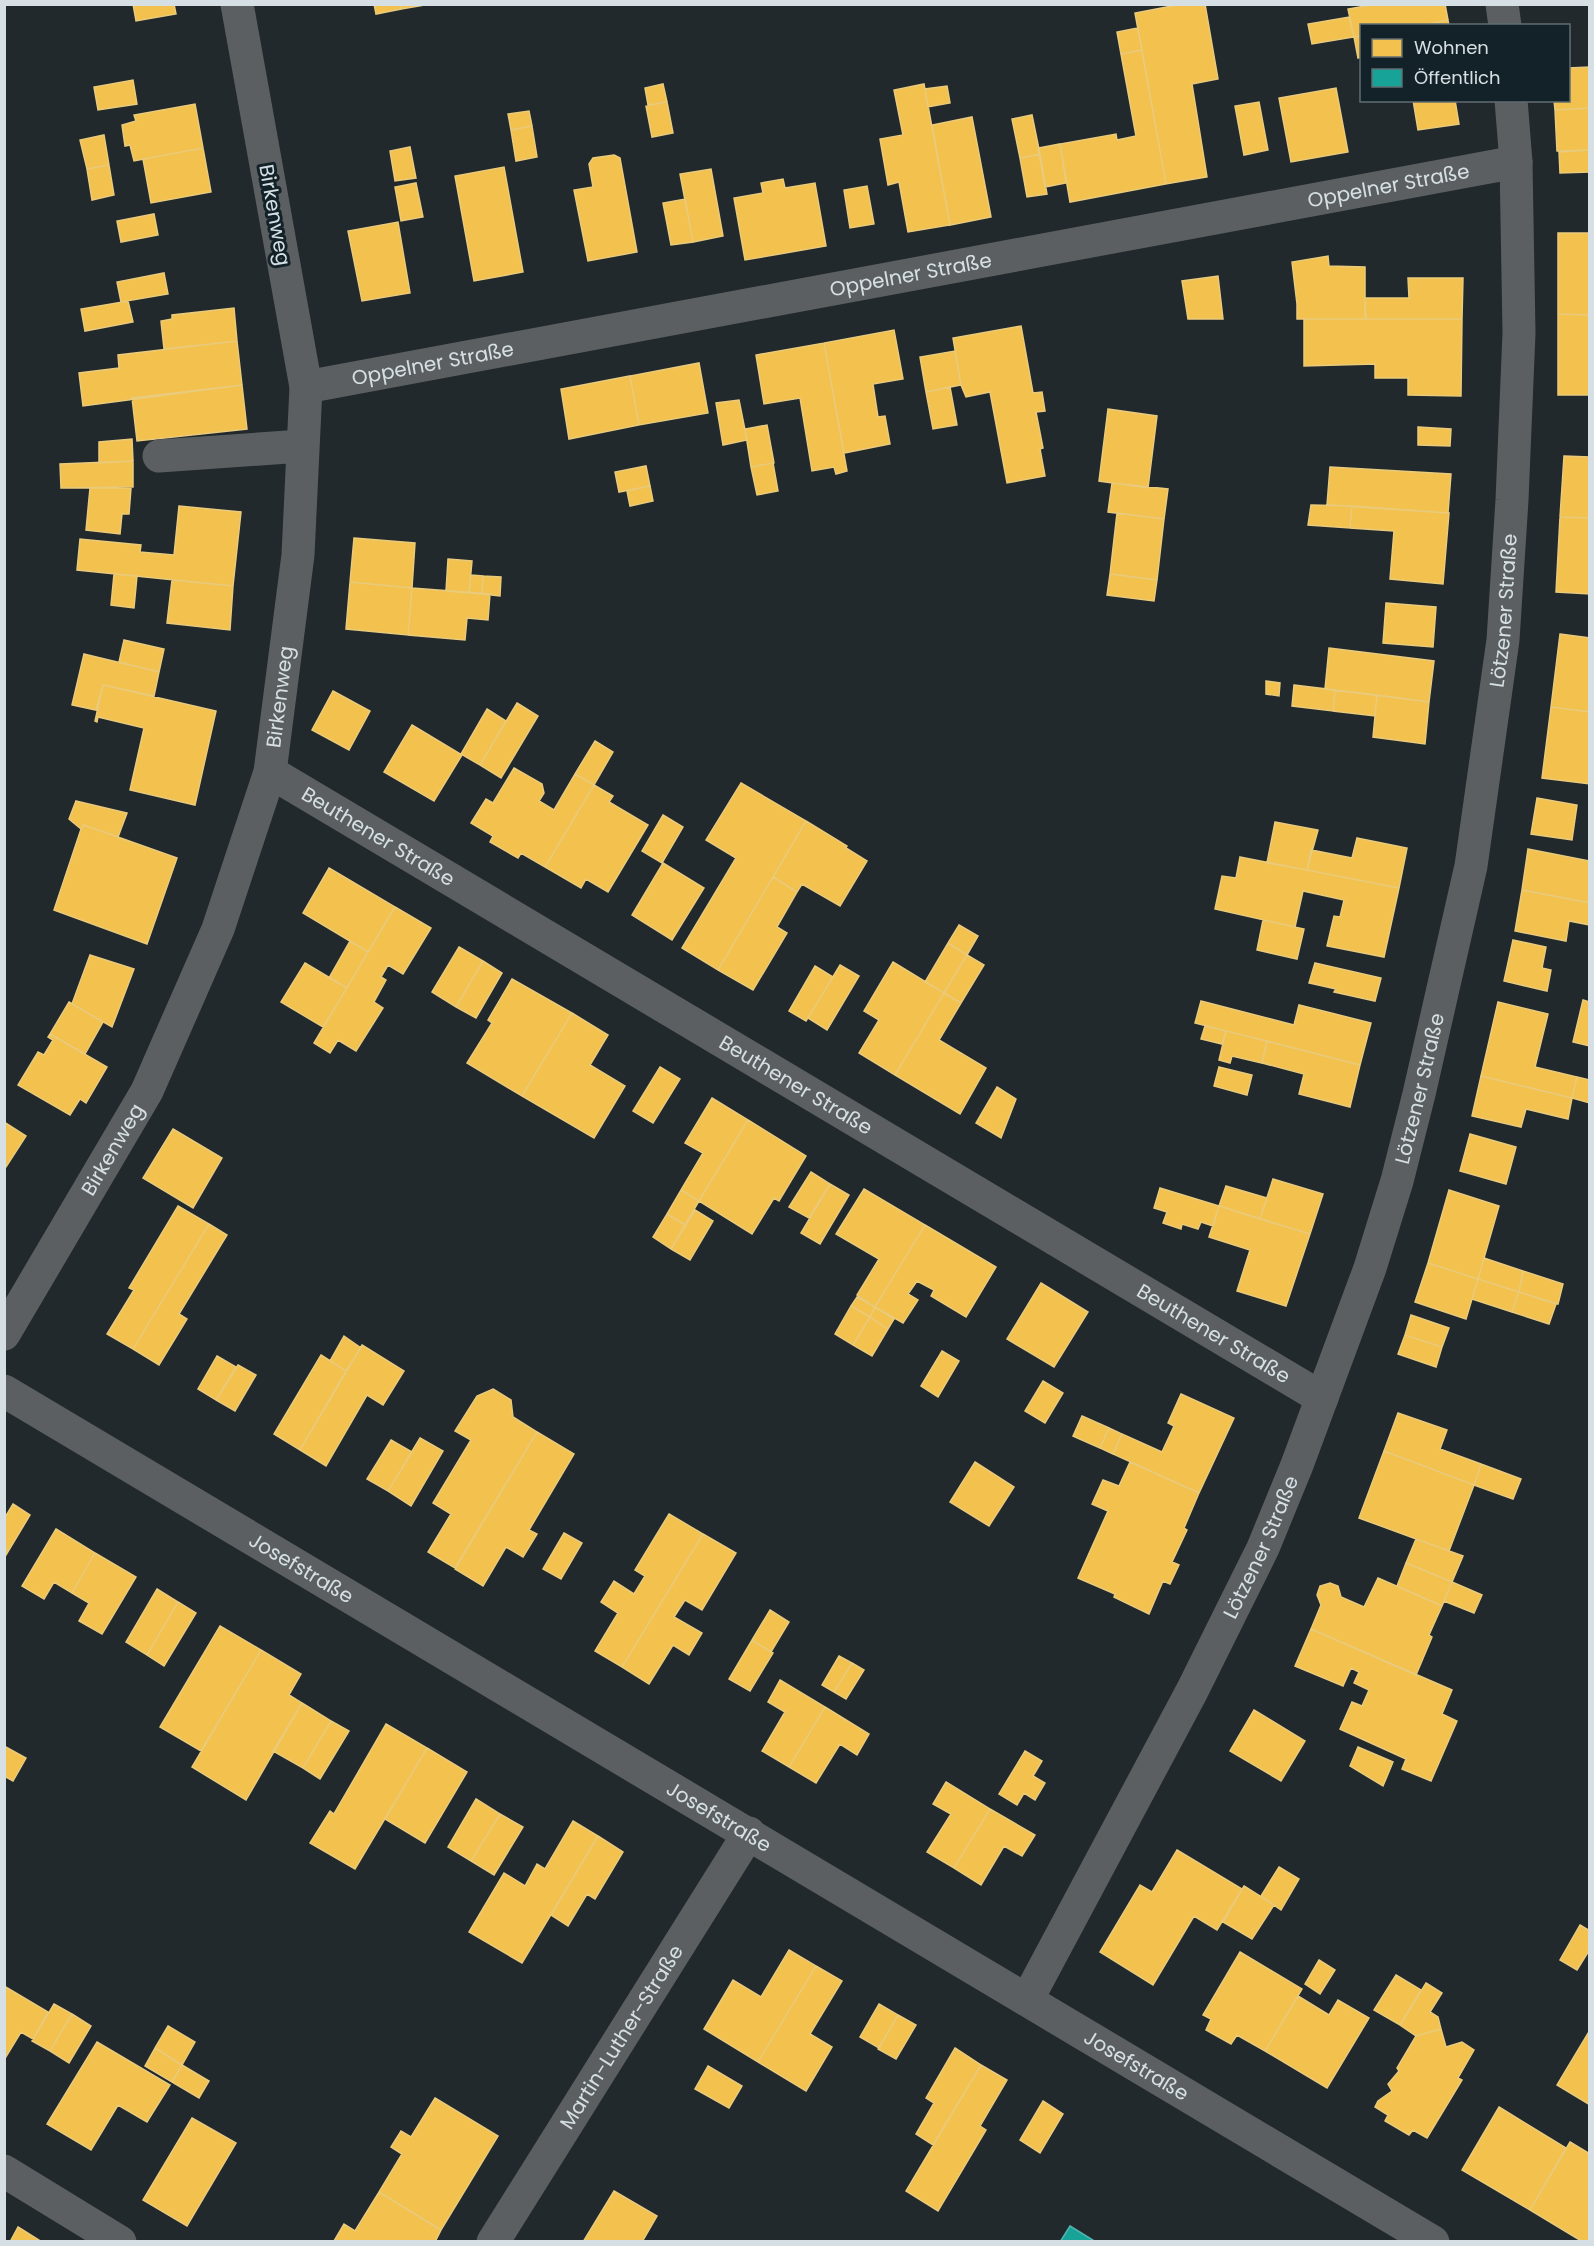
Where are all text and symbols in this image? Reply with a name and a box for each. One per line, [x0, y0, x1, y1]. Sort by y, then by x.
legend [1360, 24, 1570, 102]
text: Wohnen [1414, 35, 1489, 60]
text: Öffentlich [1414, 65, 1501, 90]
street label: Oppelner Straße [1305, 157, 1472, 214]
street label: Birkenweg [252, 162, 298, 268]
street label: Oppelner Straße [827, 246, 994, 303]
street label: Oppelner Straße [350, 335, 516, 392]
street label: Lötzener Straße [1482, 533, 1524, 689]
street label: Birkenweg [259, 644, 300, 749]
street label: Beuthener Straße [296, 780, 460, 893]
street label: Lötzener Straße [1388, 1010, 1451, 1167]
street label: Beuthener Straße [714, 1028, 878, 1141]
street label: Birkenweg [74, 1098, 151, 1201]
street label: Beuthener Straße [1132, 1277, 1296, 1390]
street label: Lötzener Straße [1216, 1471, 1305, 1623]
street label: Josefstraße [244, 1526, 359, 1610]
street label: Josefstraße [661, 1775, 777, 1859]
street label: Martin-Luther-Straße [553, 1939, 690, 2134]
street label: Josefstraße [1079, 2023, 1194, 2107]

